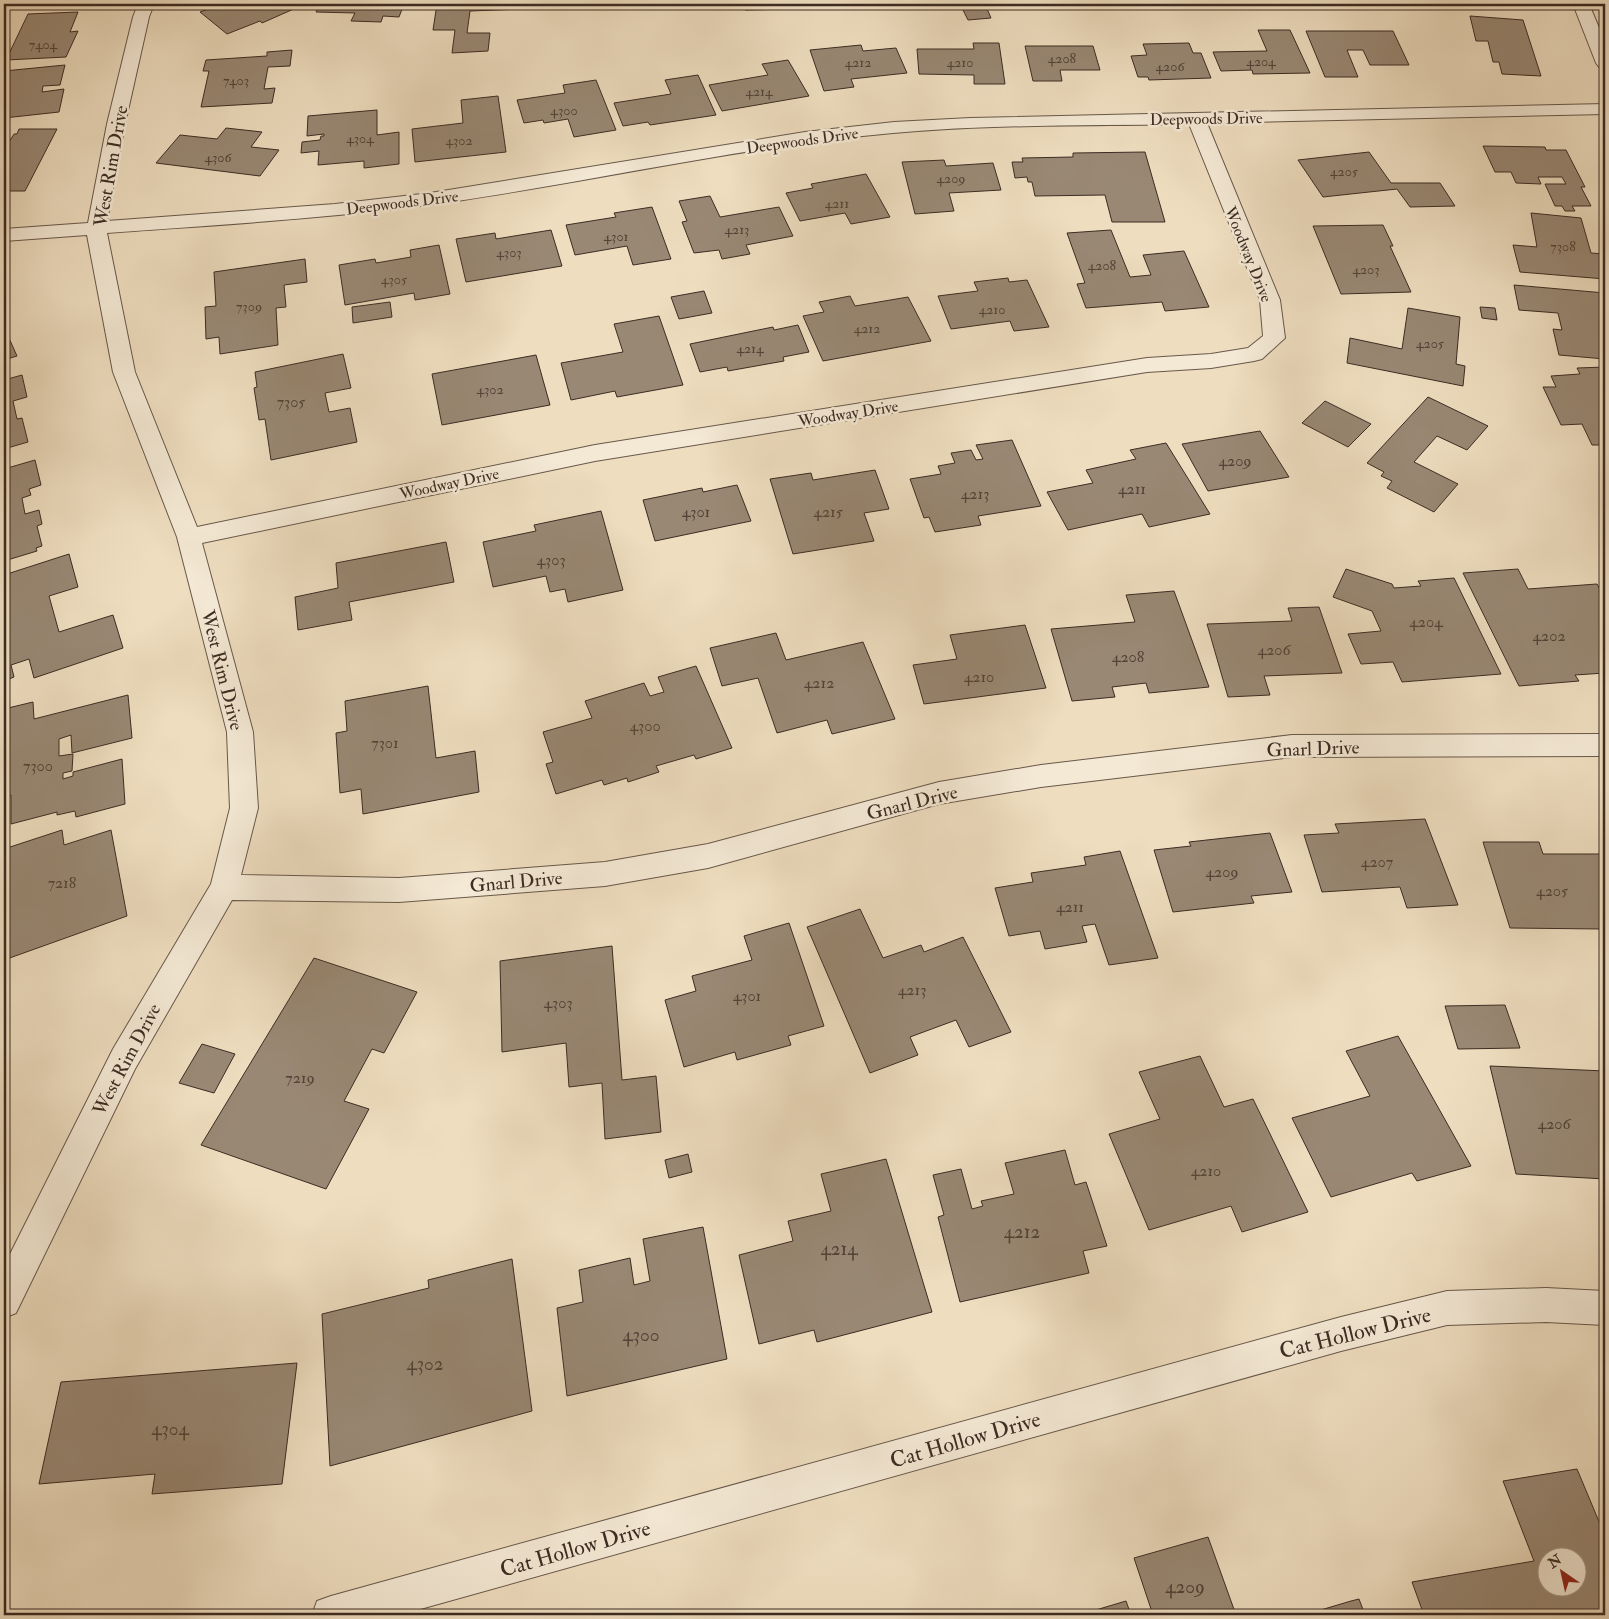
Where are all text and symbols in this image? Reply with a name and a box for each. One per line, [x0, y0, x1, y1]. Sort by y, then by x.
house number: 7404 [29, 36, 59, 53]
house number: 4208 [1048, 50, 1077, 67]
house number: 4204 [1246, 53, 1277, 70]
house number: 4212 [845, 54, 871, 71]
house number: 4210 [947, 54, 973, 71]
house number: 4206 [1156, 58, 1185, 75]
house number: 7403 [223, 72, 249, 89]
house number: 4214 [745, 83, 774, 100]
house number: 4300 [550, 102, 578, 119]
street label: West Rim Drive [88, 103, 134, 230]
street label: Deepwoods Drive [1149, 108, 1263, 131]
street label: Deepwoods Drive [745, 123, 860, 160]
house number: 4304 [346, 130, 375, 147]
house number: 4302 [445, 132, 473, 149]
house number: 4306 [204, 149, 233, 166]
house number: 4205 [1330, 163, 1359, 180]
house number: 4209 [937, 170, 966, 187]
street label: Deepwoods Drive [345, 186, 460, 221]
house number: 4211 [825, 195, 849, 212]
street label: Woodway Drive [1219, 203, 1276, 305]
house number: 4213 [724, 221, 750, 238]
house number: 4301 [603, 228, 629, 245]
house number: 7308 [1550, 238, 1576, 255]
house number: 4303 [496, 244, 522, 261]
house number: 4208 [1088, 257, 1117, 274]
house number: 4203 [1352, 261, 1380, 278]
house number: 4305 [381, 271, 408, 288]
house number: 7309 [236, 298, 262, 315]
house number: 4210 [979, 301, 1005, 318]
house number: 4212 [854, 320, 880, 337]
house number: 4205 [1416, 335, 1445, 352]
house number: 4214 [736, 340, 765, 357]
house number: 4302 [476, 381, 504, 398]
house number: 7305 [277, 392, 305, 412]
street label: Woodway Drive [796, 396, 900, 432]
house number: 4209 [1218, 451, 1252, 471]
street label: Woodway Drive [397, 464, 501, 505]
house number: 4211 [1118, 479, 1146, 499]
house number: 4213 [961, 484, 989, 504]
house number: 4301 [682, 502, 710, 522]
house number: 4215 [813, 502, 843, 522]
house number: 4303 [536, 550, 566, 570]
street label: West Rim Drive [195, 607, 249, 733]
house number: 4204 [1409, 612, 1444, 632]
house number: 4202 [1532, 626, 1566, 646]
house number: 4206 [1258, 640, 1291, 660]
house number: 4208 [1112, 647, 1145, 667]
house number: 4210 [964, 667, 994, 687]
house number: 4212 [804, 673, 834, 693]
house number: 4300 [629, 716, 661, 736]
house number: 7301 [371, 733, 399, 753]
street label: Gnarl Drive [1266, 735, 1360, 763]
house number: 7300 [23, 756, 53, 776]
street label: Gnarl Drive [864, 780, 960, 826]
house number: 4207 [1361, 852, 1394, 872]
house number: 4209 [1205, 862, 1239, 882]
street label: Gnarl Drive [469, 866, 563, 898]
house number: 7218 [48, 873, 77, 893]
house number: 4205 [1536, 881, 1568, 901]
house number: 4211 [1056, 897, 1084, 917]
house number: 4213 [898, 980, 926, 1000]
house number: 4301 [733, 986, 761, 1006]
house number: 4303 [543, 993, 573, 1013]
street label: West Rim Drive [87, 999, 166, 1120]
house number: 7219 [285, 1068, 315, 1088]
house number: 4206 [1538, 1114, 1571, 1134]
house number: 4210 [1191, 1161, 1221, 1181]
house number: 4212 [1004, 1220, 1040, 1244]
house number: 4214 [821, 1237, 858, 1261]
street label: Cat Hollow Drive [1277, 1301, 1434, 1365]
house number: 4300 [622, 1323, 660, 1347]
house number: 4302 [407, 1352, 443, 1376]
street label: Cat Hollow Drive [887, 1405, 1044, 1475]
house number: 4304 [151, 1417, 189, 1441]
street label: Cat Hollow Drive [497, 1514, 654, 1584]
north arrow [1536, 1546, 1586, 1596]
text: N [1544, 1551, 1565, 1573]
house number: 4209 [1165, 1575, 1205, 1599]

